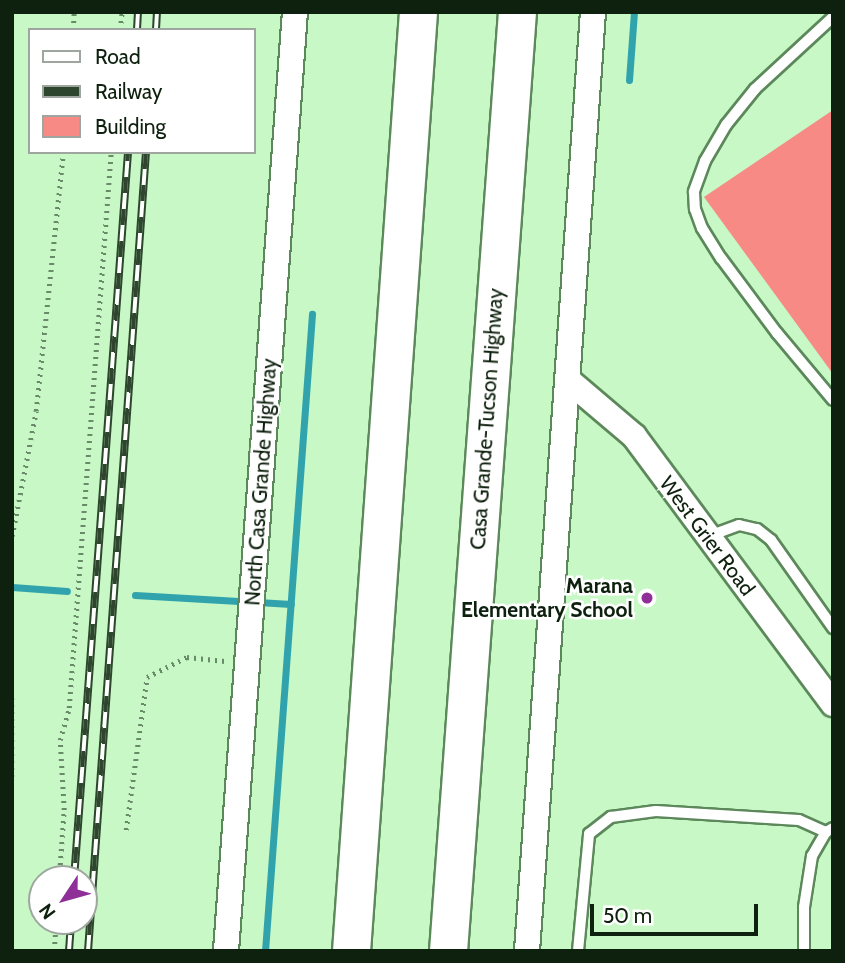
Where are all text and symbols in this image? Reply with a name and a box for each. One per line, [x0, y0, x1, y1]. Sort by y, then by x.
legend [28, 28, 256, 154]
text: Road [95, 44, 141, 69]
text: Railway [95, 79, 162, 104]
text: Building [95, 114, 166, 139]
street label: Casa Grande-Tucson Highway [465, 287, 509, 551]
street label: North Casa Grande Highway [240, 357, 282, 607]
street label: West Grier Road [654, 471, 760, 601]
place label: Marana Elementary School [461, 573, 633, 623]
marker: Marana Elementary School [639, 590, 655, 606]
north arrow [28, 865, 98, 935]
scale bar [593, 890, 761, 934]
text: N [34, 899, 60, 924]
text: 50 m [603, 903, 652, 928]

